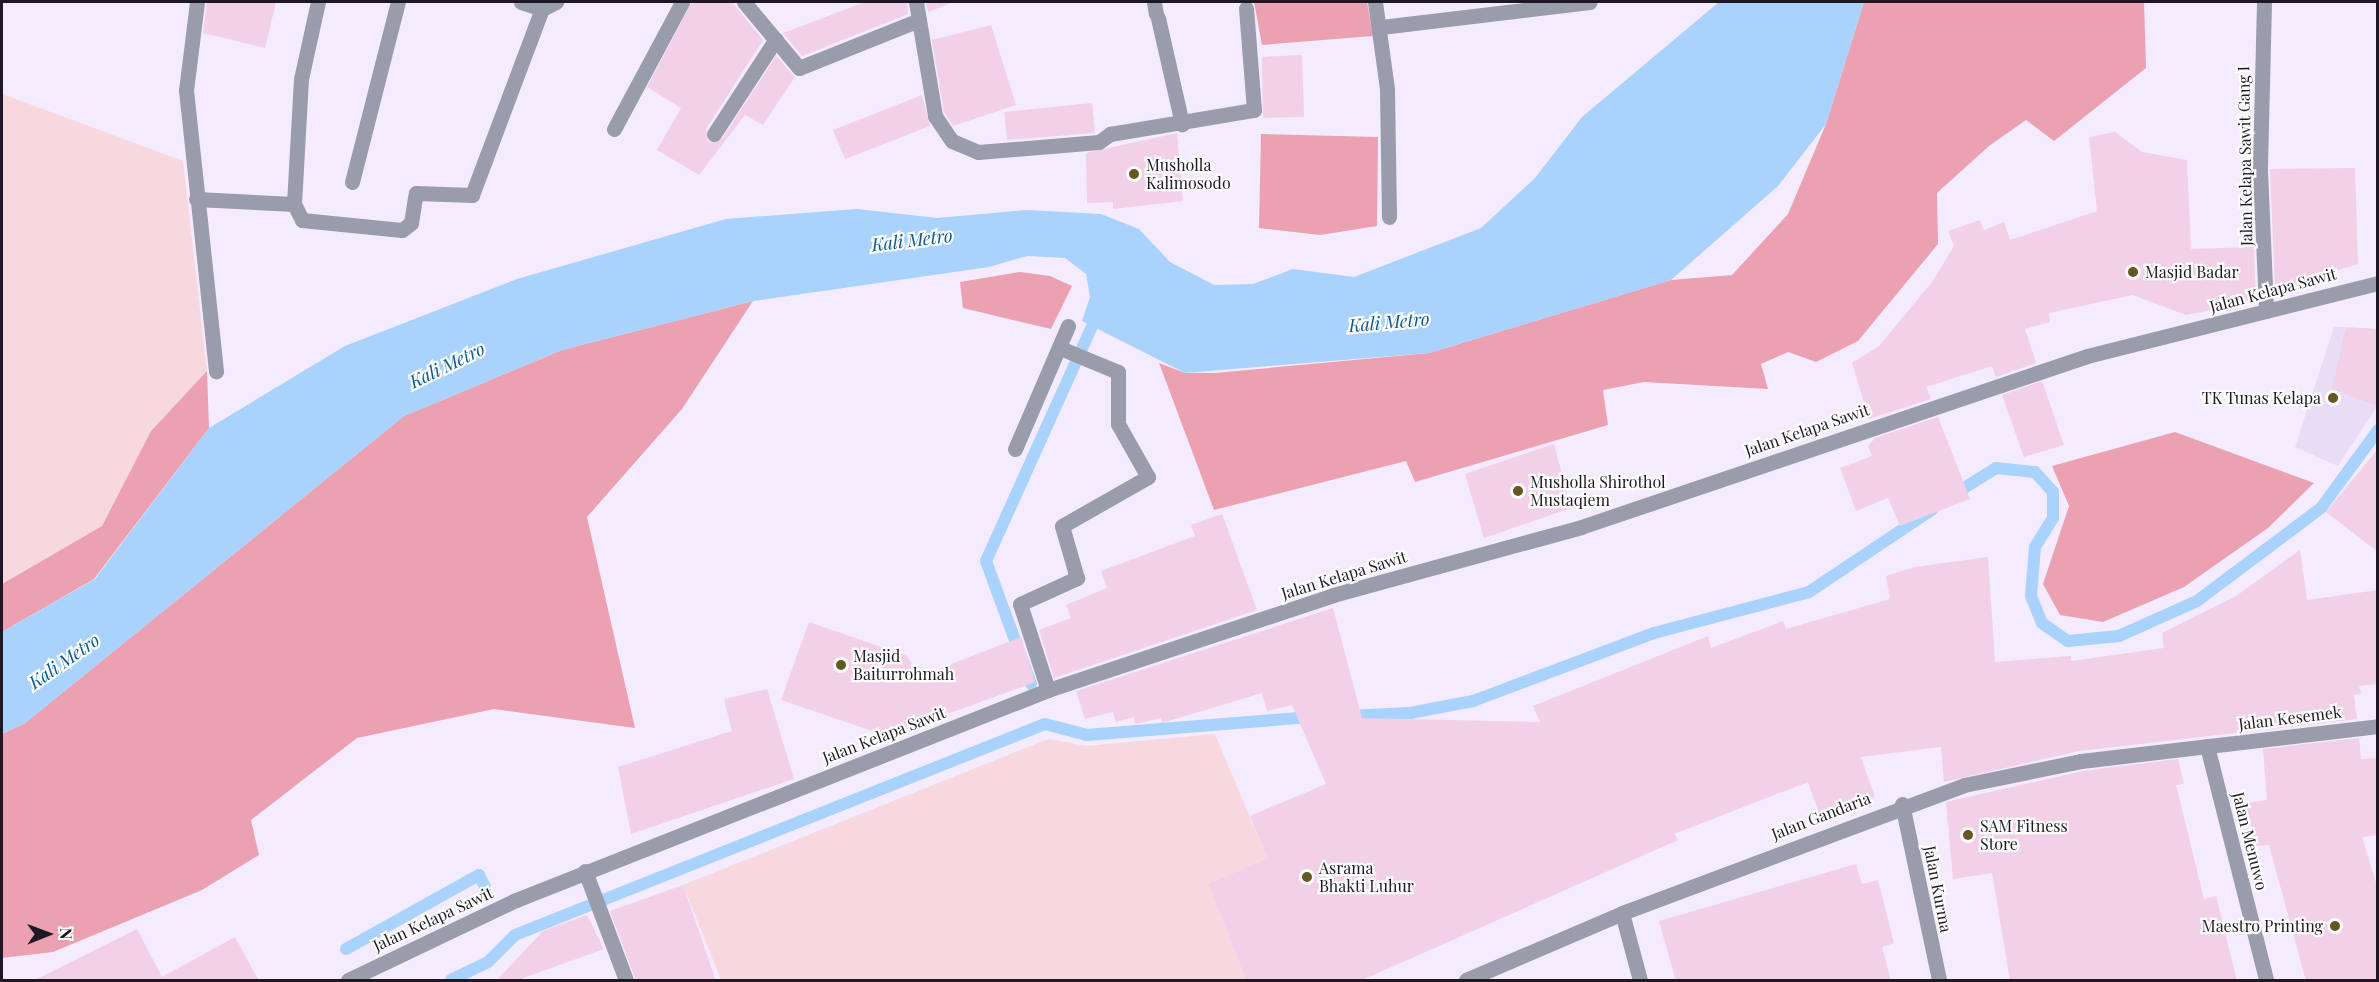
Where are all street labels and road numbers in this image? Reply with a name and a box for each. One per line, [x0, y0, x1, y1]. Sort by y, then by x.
street label: Jalan Kelapa Sawit Gang I [2234, 65, 2256, 247]
street label: Jalan Kelapa Sawit [2207, 264, 2339, 316]
street label: Jalan Kelapa Sawit [1742, 400, 1872, 460]
street label: Jalan Kelapa Sawit [1279, 547, 1409, 603]
street label: Jalan Kesemek [2237, 702, 2343, 734]
street label: Jalan Kelapa Sawit [820, 703, 948, 767]
street label: Jalan Gandaria [1769, 788, 1873, 844]
street label: Jalan Menuwo [2229, 790, 2271, 892]
street label: Jalan Kurma [1920, 844, 1956, 934]
street label: Jalan Kelapa Sawit [370, 883, 496, 955]

